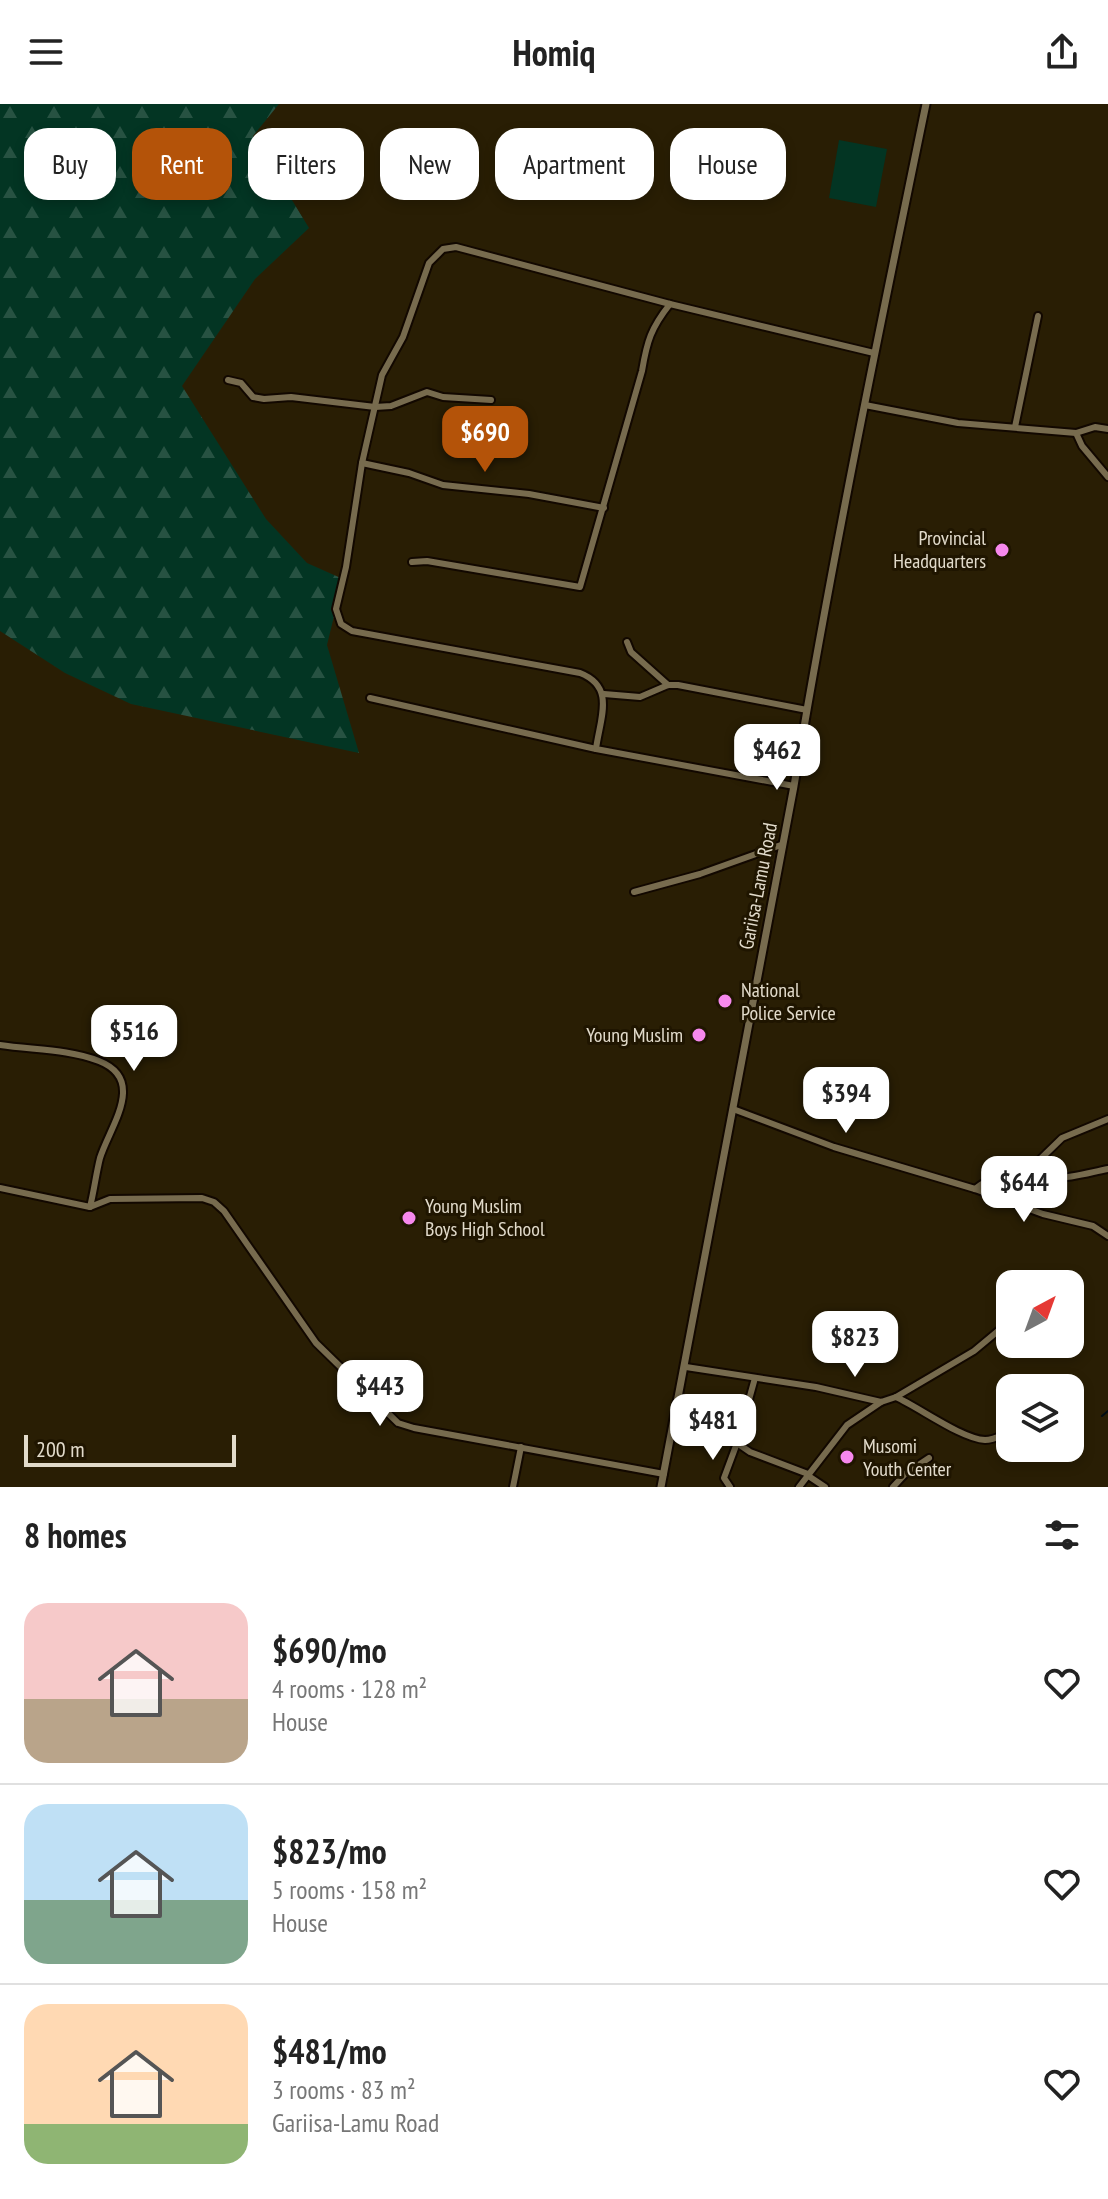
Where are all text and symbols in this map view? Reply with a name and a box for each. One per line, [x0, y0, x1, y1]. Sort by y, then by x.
text: Homiq [512, 29, 596, 76]
icon: menu [24, 30, 68, 74]
icon: share [1040, 30, 1084, 74]
chip: Buy [24, 128, 116, 200]
chip: Rent [132, 128, 232, 200]
chip: Filters [248, 128, 364, 200]
chip: New [380, 128, 479, 200]
chip: Apartment [495, 128, 654, 200]
chip: House [670, 128, 786, 200]
pin: $690 [438, 406, 532, 474]
text: $690 [460, 415, 510, 448]
place label: Provincial Headquarters [893, 525, 986, 574]
marker: Provincial Headquarters [993, 541, 1011, 559]
pin: $462 [730, 724, 824, 792]
text: $462 [752, 733, 802, 766]
street label: Gariisa-Lamu Road [733, 820, 783, 952]
place label: National Police Service [741, 977, 836, 1026]
marker: National Police Service [716, 992, 734, 1010]
pin: $516 [87, 1005, 181, 1073]
text: $516 [109, 1014, 159, 1047]
place label: Young Muslim [586, 1022, 683, 1048]
marker: Young Muslim [690, 1026, 708, 1044]
pin: $394 [799, 1067, 893, 1135]
text: $394 [821, 1076, 871, 1109]
pin: $644 [977, 1156, 1071, 1224]
text: $644 [999, 1165, 1049, 1198]
place label: Young Muslim Boys High School [425, 1193, 545, 1242]
marker: Young Muslim Boys High School [400, 1209, 418, 1227]
north arrow [996, 1270, 1084, 1358]
map controls [996, 1270, 1084, 1462]
pin: $823 [808, 1311, 902, 1379]
text: $823 [830, 1320, 880, 1353]
pin: $443 [333, 1360, 427, 1428]
text: $443 [355, 1369, 405, 1402]
button: layers [996, 1374, 1084, 1462]
pin: $481 [666, 1394, 760, 1462]
text: $481 [688, 1403, 738, 1436]
scale bar [24, 1431, 236, 1467]
place label: Musomi Youth Center [863, 1433, 952, 1482]
text: 200 m [36, 1435, 85, 1463]
marker: Musomi Youth Center [838, 1448, 856, 1466]
text: 8 homes [24, 1513, 127, 1557]
icon: filters [1040, 1513, 1084, 1557]
text: $690/mo [272, 1628, 387, 1672]
icon: home [88, 1635, 184, 1731]
icon: heart [1040, 1661, 1084, 1705]
text: 4 rooms · 128 m² [272, 1672, 427, 1705]
text: House [272, 1705, 328, 1738]
text: $823/mo [272, 1829, 387, 1873]
icon: home [88, 1836, 184, 1932]
icon: heart [1040, 1862, 1084, 1906]
text: 5 rooms · 158 m² [272, 1873, 427, 1906]
text: House [272, 1906, 328, 1939]
text: $481/mo [272, 2029, 387, 2073]
icon: home [88, 2036, 184, 2132]
icon: heart [1040, 2062, 1084, 2106]
text: 3 rooms · 83 m² [272, 2073, 416, 2106]
text: Gariisa-Lamu Road [272, 2106, 439, 2139]

